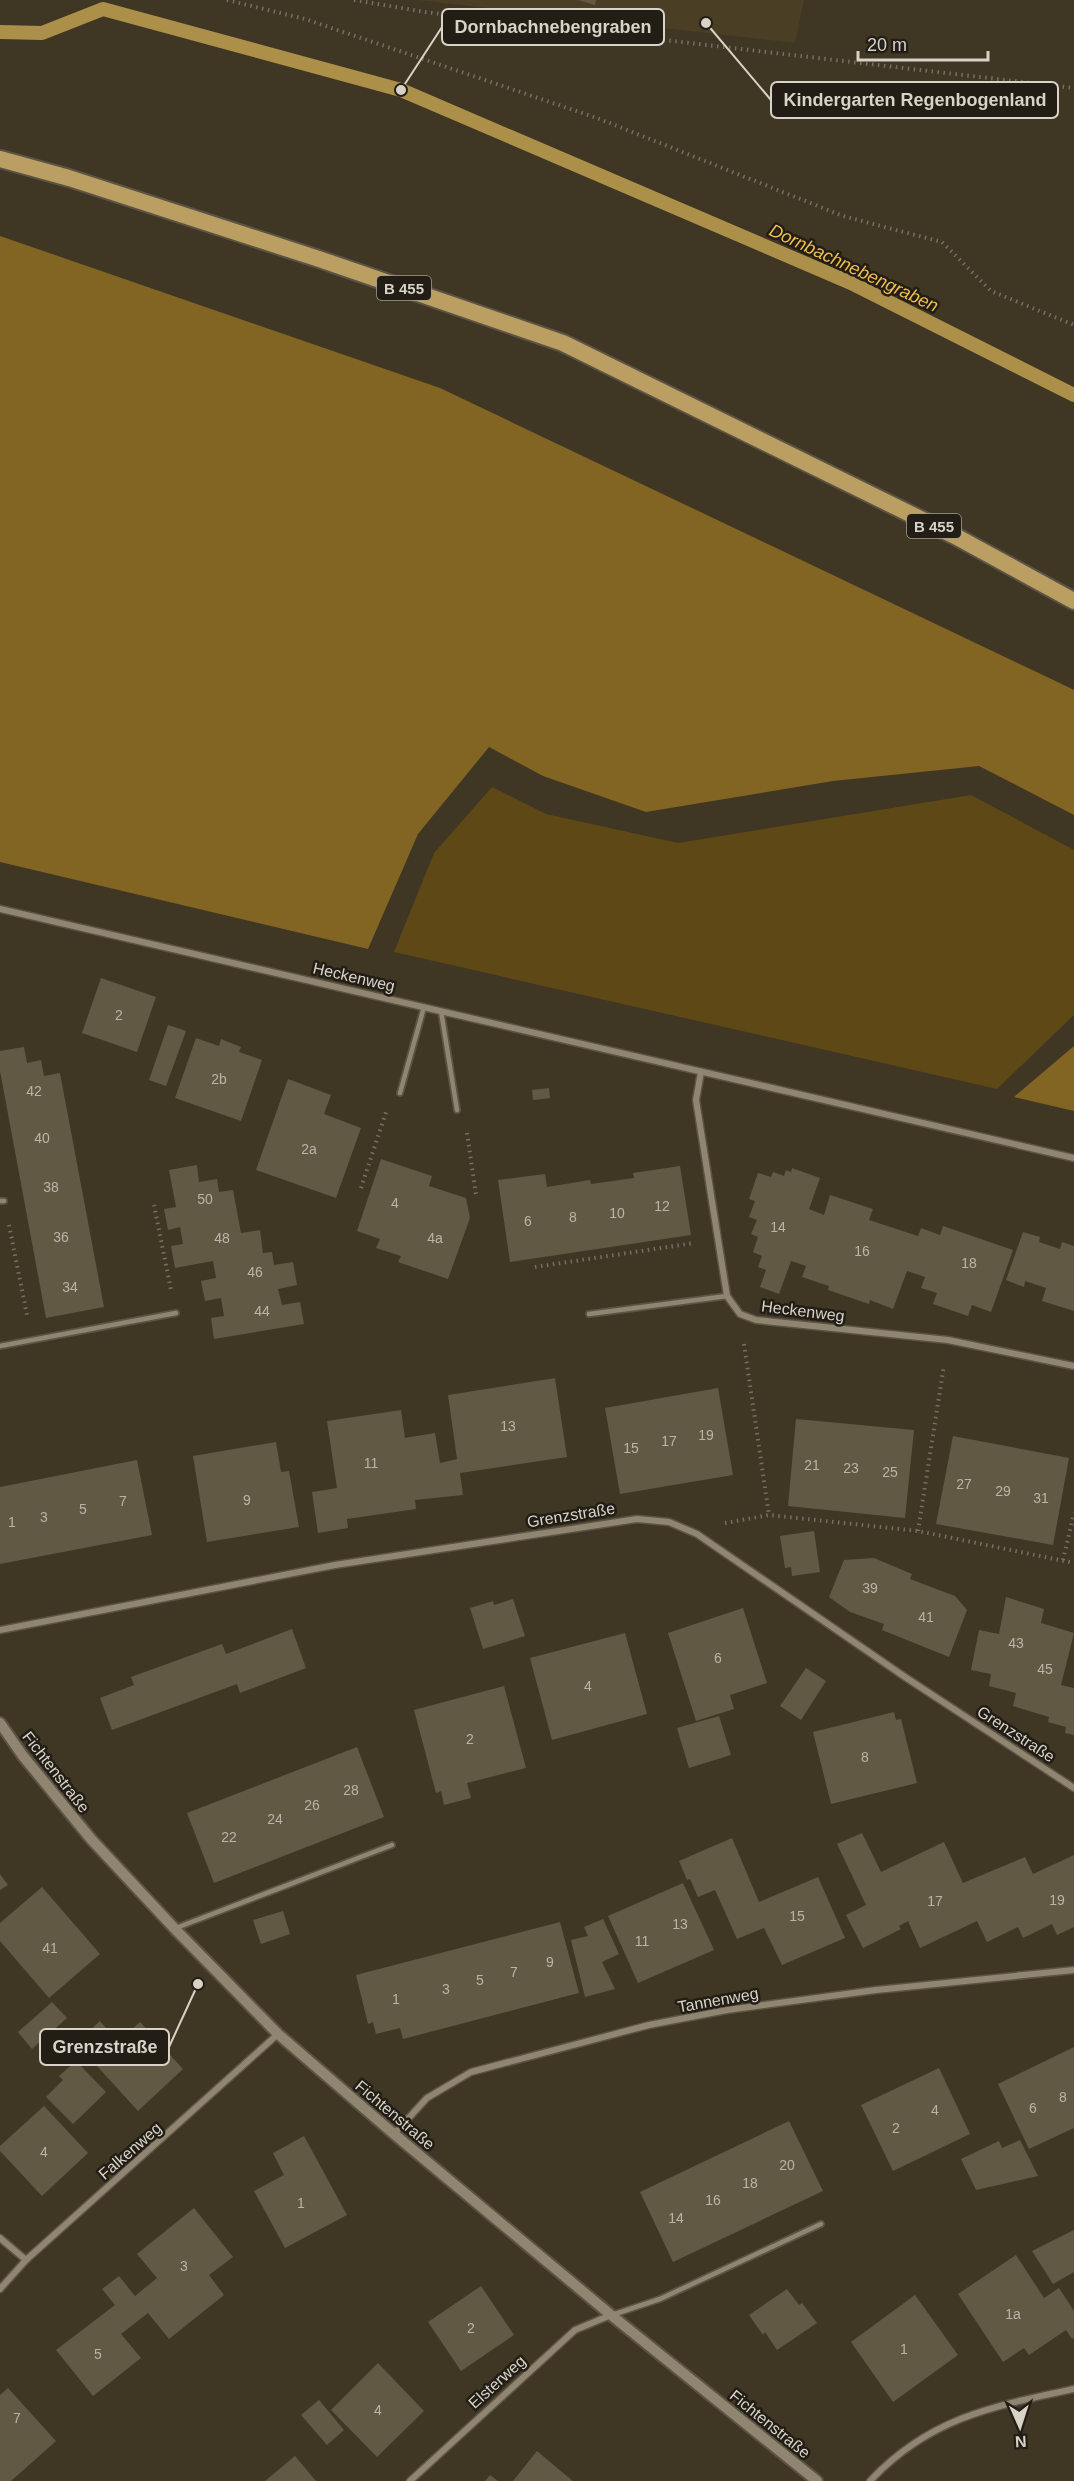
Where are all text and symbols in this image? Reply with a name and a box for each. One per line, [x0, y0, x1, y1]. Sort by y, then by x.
callout: Dornbachnebengraben [442, 9, 664, 45]
text: Dornbachnebengraben [454, 17, 652, 37]
scale bar [858, 24, 988, 62]
text: 20 m [867, 35, 907, 55]
callout: Kindergarten Regenbogenland [771, 82, 1058, 118]
text: Kindergarten Regenbogenland [783, 90, 1047, 110]
water label: Dornbachnebengraben [766, 220, 942, 316]
road number: B 455 [377, 276, 431, 300]
road number: B 455 [907, 514, 961, 538]
street label: Heckenweg [311, 959, 397, 995]
house number: 2 [115, 1007, 123, 1023]
house number: 2b [211, 1071, 227, 1087]
house number: 42 [26, 1083, 42, 1099]
house number: 40 [34, 1130, 50, 1146]
house number: 2a [301, 1141, 317, 1157]
house number: 38 [43, 1179, 59, 1195]
house number: 50 [197, 1191, 213, 1207]
house number: 4 [391, 1195, 399, 1211]
house number: 12 [654, 1198, 670, 1214]
house number: 10 [609, 1205, 625, 1221]
house number: 8 [569, 1209, 577, 1225]
house number: 6 [524, 1213, 532, 1229]
house number: 14 [770, 1219, 786, 1235]
house number: 36 [53, 1229, 69, 1245]
house number: 48 [214, 1230, 230, 1246]
house number: 4a [427, 1230, 443, 1246]
house number: 16 [854, 1243, 870, 1259]
house number: 18 [961, 1255, 977, 1271]
house number: 46 [247, 1264, 263, 1280]
house number: 34 [62, 1279, 78, 1295]
street label: Heckenweg [760, 1297, 846, 1325]
house number: 44 [254, 1303, 270, 1319]
house number: 13 [500, 1418, 516, 1434]
house number: 19 [698, 1427, 714, 1443]
house number: 17 [661, 1433, 677, 1449]
house number: 15 [623, 1440, 639, 1456]
house number: 11 [364, 1455, 378, 1471]
house number: 21 [804, 1457, 820, 1473]
house number: 23 [843, 1460, 859, 1476]
house number: 25 [882, 1464, 898, 1480]
house number: 27 [956, 1476, 972, 1492]
house number: 29 [995, 1483, 1011, 1499]
house number: 31 [1033, 1490, 1049, 1506]
house number: 9 [243, 1492, 251, 1508]
house number: 7 [119, 1493, 127, 1509]
street label: Grenzstraße [526, 1500, 616, 1530]
house number: 5 [79, 1501, 87, 1517]
house number: 3 [40, 1509, 48, 1525]
house number: 1 [8, 1514, 16, 1530]
house number: 39 [862, 1580, 878, 1596]
house number: 41 [918, 1609, 934, 1625]
house number: 43 [1008, 1635, 1024, 1651]
house number: 6 [714, 1650, 722, 1666]
house number: 45 [1037, 1661, 1053, 1677]
house number: 4 [584, 1678, 592, 1694]
street label: Grenzstraße [974, 1703, 1058, 1765]
street label: Fichtenstraße [19, 1728, 93, 1816]
house number: 2 [466, 1731, 474, 1747]
house number: 8 [861, 1749, 869, 1765]
house number: 28 [343, 1782, 359, 1798]
house number: 26 [304, 1797, 320, 1813]
house number: 24 [267, 1811, 283, 1827]
house number: 22 [221, 1829, 237, 1845]
house number: 19 [1049, 1892, 1065, 1908]
house number: 17 [927, 1893, 943, 1909]
house number: 15 [789, 1908, 805, 1924]
house number: 13 [672, 1916, 688, 1932]
house number: 11 [635, 1933, 649, 1949]
house number: 41 [42, 1940, 58, 1956]
house number: 9 [546, 1954, 554, 1970]
house number: 7 [510, 1964, 518, 1980]
house number: 5 [476, 1972, 484, 1988]
house number: 3 [442, 1981, 450, 1997]
street label: Tannenweg [676, 1985, 760, 2015]
house number: 1 [392, 1991, 400, 2007]
callout: Grenzstraße [40, 2029, 169, 2065]
text: Grenzstraße [52, 2037, 158, 2057]
street label: Fichtenstraße [352, 2077, 438, 2153]
house number: 8 [1059, 2089, 1067, 2105]
house number: 6 [1029, 2100, 1037, 2116]
house number: 4 [931, 2102, 939, 2118]
street label: Falkenweg [95, 2119, 165, 2183]
house number: 2 [892, 2120, 900, 2136]
house number: 4 [40, 2144, 48, 2160]
house number: 20 [779, 2157, 795, 2173]
house number: 18 [742, 2175, 758, 2191]
house number: 16 [705, 2192, 721, 2208]
house number: 1 [297, 2195, 305, 2211]
house number: 14 [668, 2210, 684, 2226]
house number: 3 [180, 2258, 188, 2274]
house number: 1a [1005, 2306, 1021, 2322]
house number: 2 [467, 2320, 475, 2336]
house number: 1 [900, 2341, 908, 2357]
house number: 5 [94, 2346, 102, 2362]
street label: Elsterweg [465, 2352, 529, 2412]
street label: Fichtenstraße [727, 2387, 813, 2461]
north arrow [990, 2397, 1050, 2457]
house number: 4 [374, 2402, 382, 2418]
house number: 7 [13, 2410, 21, 2426]
text: N [1015, 2433, 1027, 2450]

